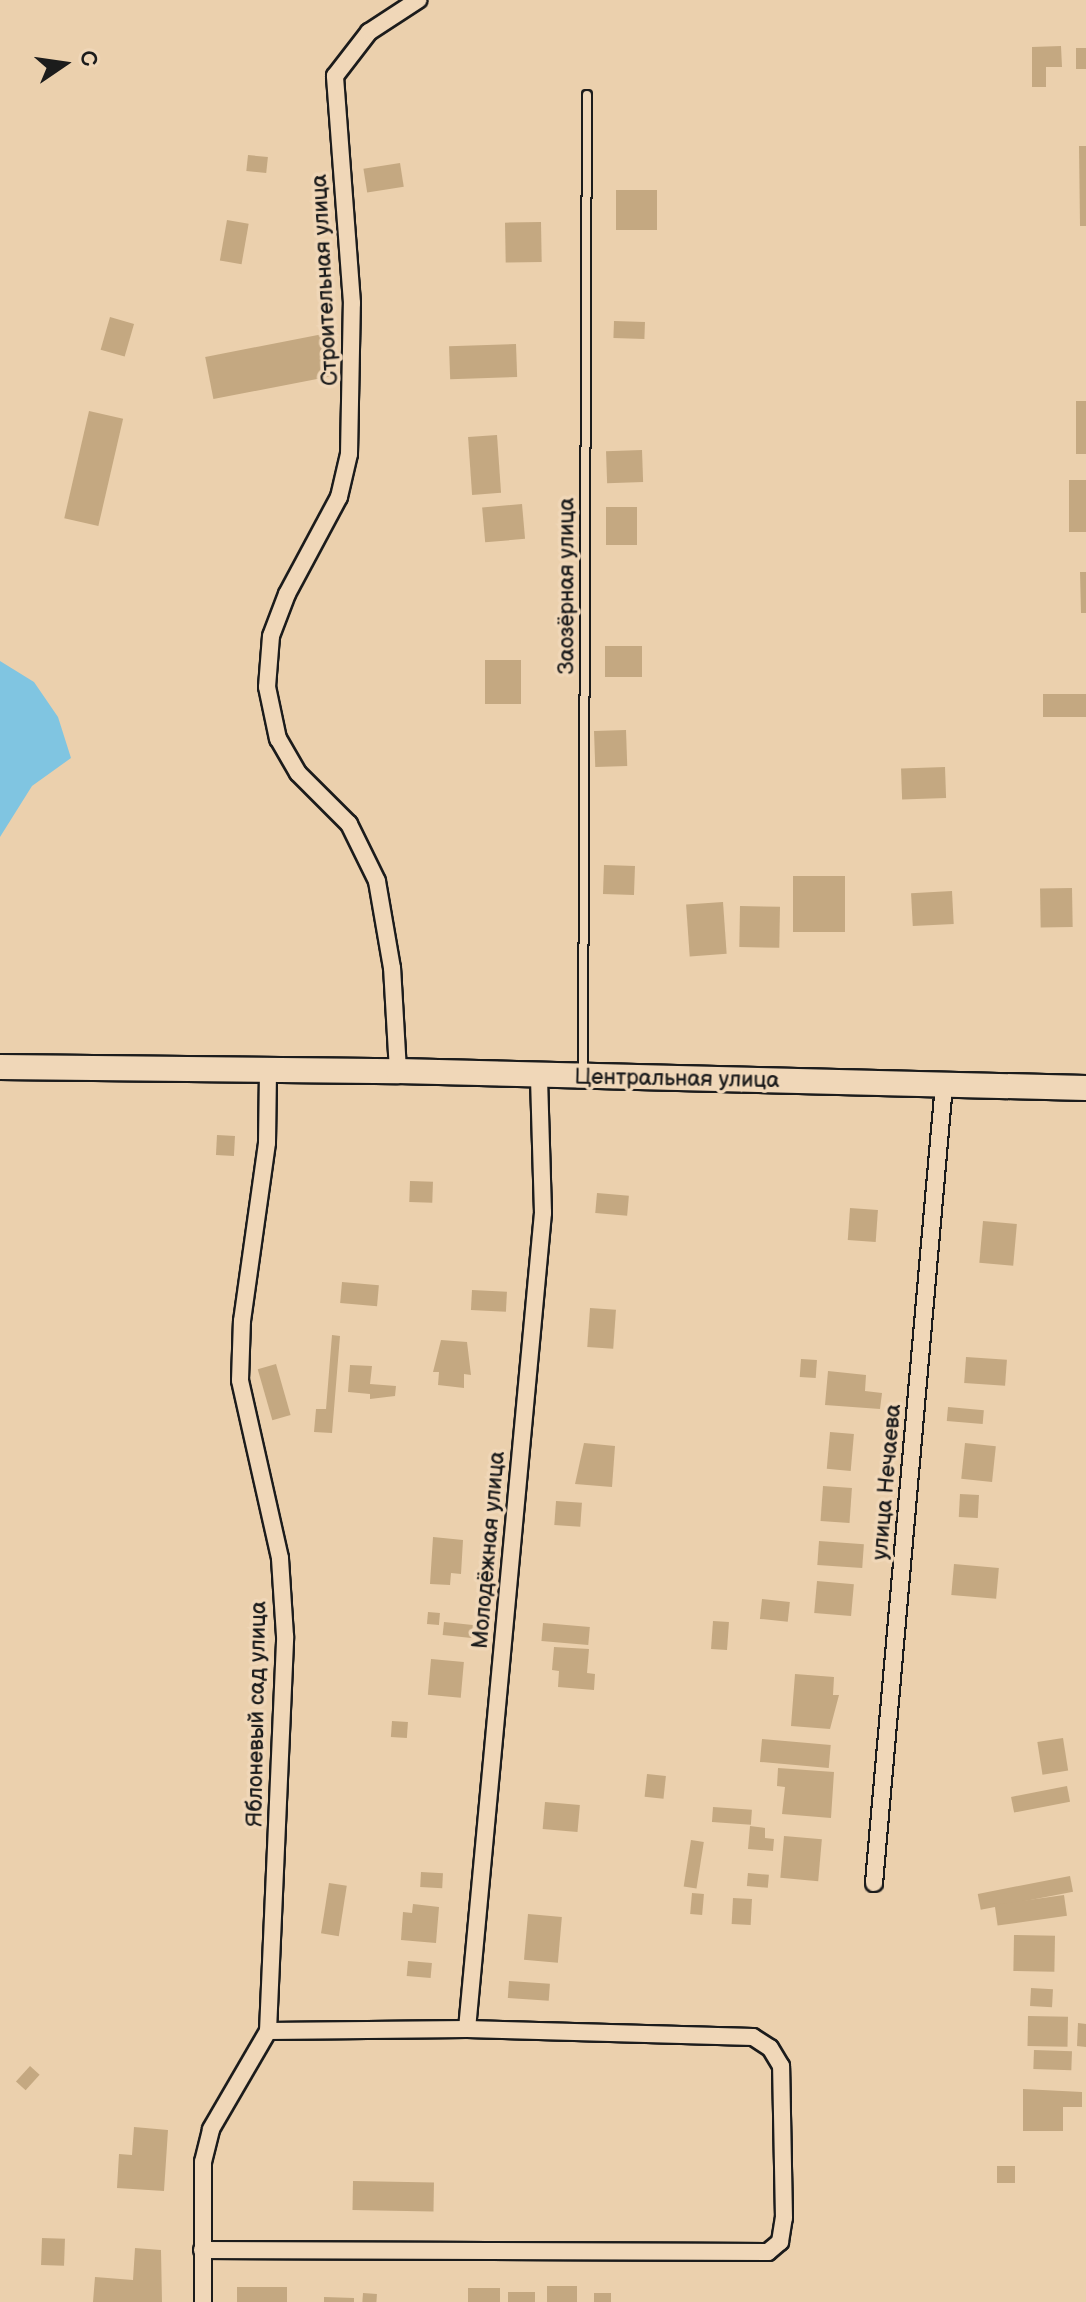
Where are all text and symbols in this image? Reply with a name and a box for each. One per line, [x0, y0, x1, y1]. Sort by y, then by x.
north arrow [24, 24, 104, 104]
text: С [73, 48, 103, 69]
street label: Строительная улица [306, 174, 344, 386]
street label: Заозёрная улица [554, 498, 580, 674]
street label: Центральная улица [574, 1064, 780, 1094]
street label: улица Нечаева [867, 1403, 907, 1561]
street label: Молодёжная улица [467, 1450, 511, 1650]
street label: Яблоневый сад улица [242, 1601, 272, 1827]

